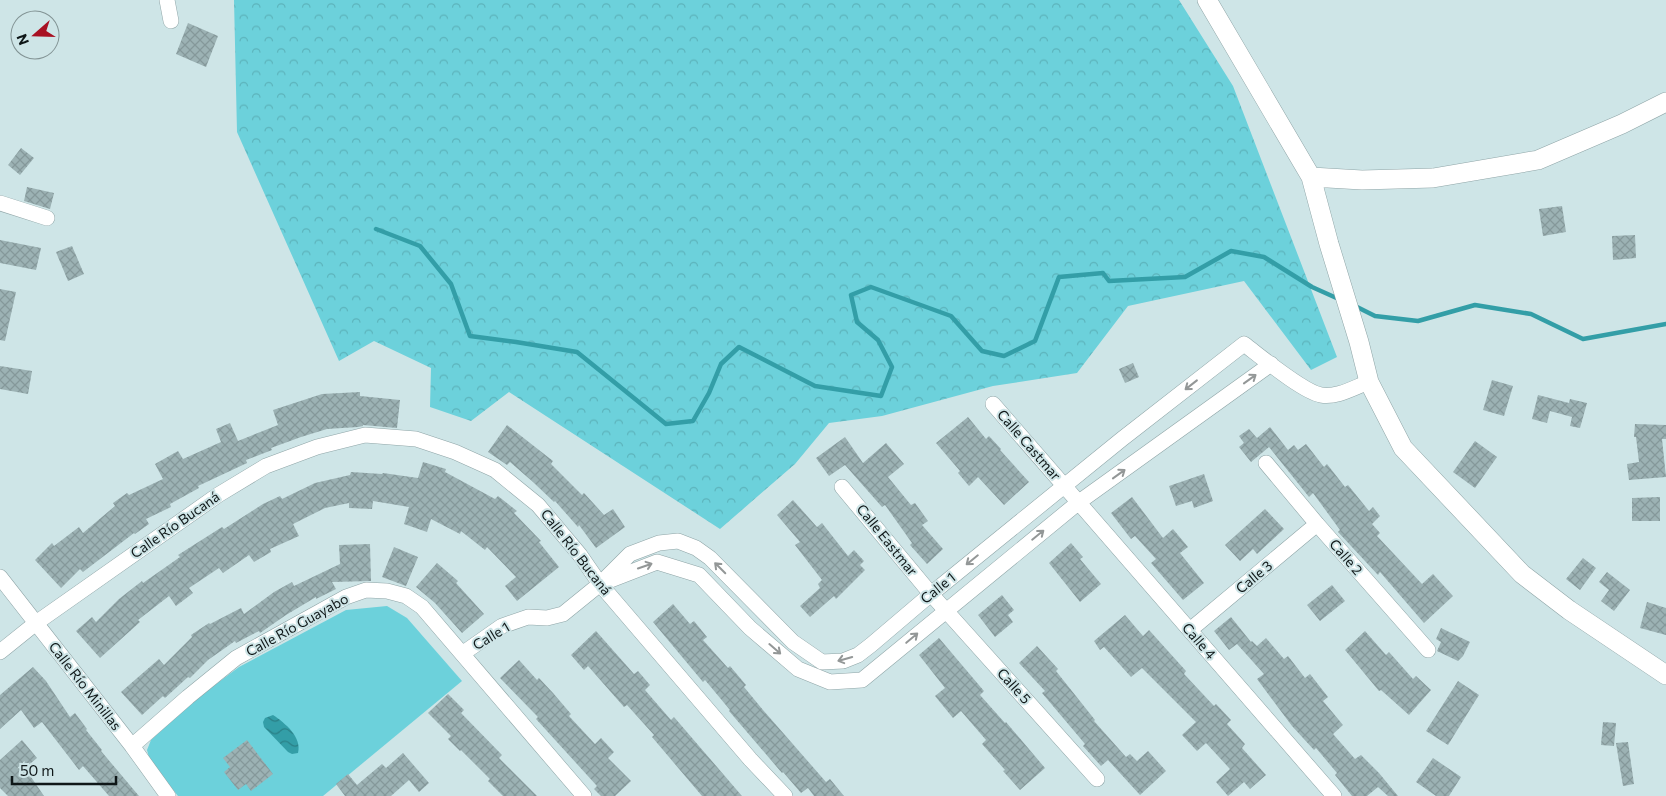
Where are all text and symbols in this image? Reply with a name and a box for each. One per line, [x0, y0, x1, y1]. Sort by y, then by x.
north arrow [10, 10, 60, 60]
text: N [13, 32, 32, 47]
one-way arrow [1243, 373, 1256, 384]
one-way arrow [1185, 379, 1198, 390]
street label: Calle Castmar [994, 406, 1065, 484]
one-way arrow [1111, 469, 1125, 479]
street label: Calle Río Bucaná [127, 488, 222, 562]
street label: Calle Eastmar [853, 501, 922, 579]
street label: Calle Río Bucaná [538, 505, 615, 598]
one-way arrow [1031, 530, 1044, 541]
street label: Calle 2 [1326, 535, 1367, 578]
one-way arrow [966, 555, 979, 566]
street label: Calle 3 [1232, 557, 1275, 597]
one-way arrow [636, 561, 652, 570]
one-way arrow [714, 562, 726, 575]
street label: Calle 1 [917, 568, 959, 607]
street label: Calle Río Guayabo [243, 589, 351, 660]
street label: Calle 1 [469, 618, 512, 653]
street label: Calle 4 [1179, 619, 1220, 663]
one-way arrow [905, 633, 918, 644]
street label: Calle Río Minillas [46, 638, 125, 733]
one-way arrow [768, 643, 781, 655]
one-way arrow [837, 655, 853, 665]
street label: Calle 5 [994, 664, 1035, 707]
scale bar [12, 754, 116, 786]
text: 50 m [20, 761, 54, 779]

